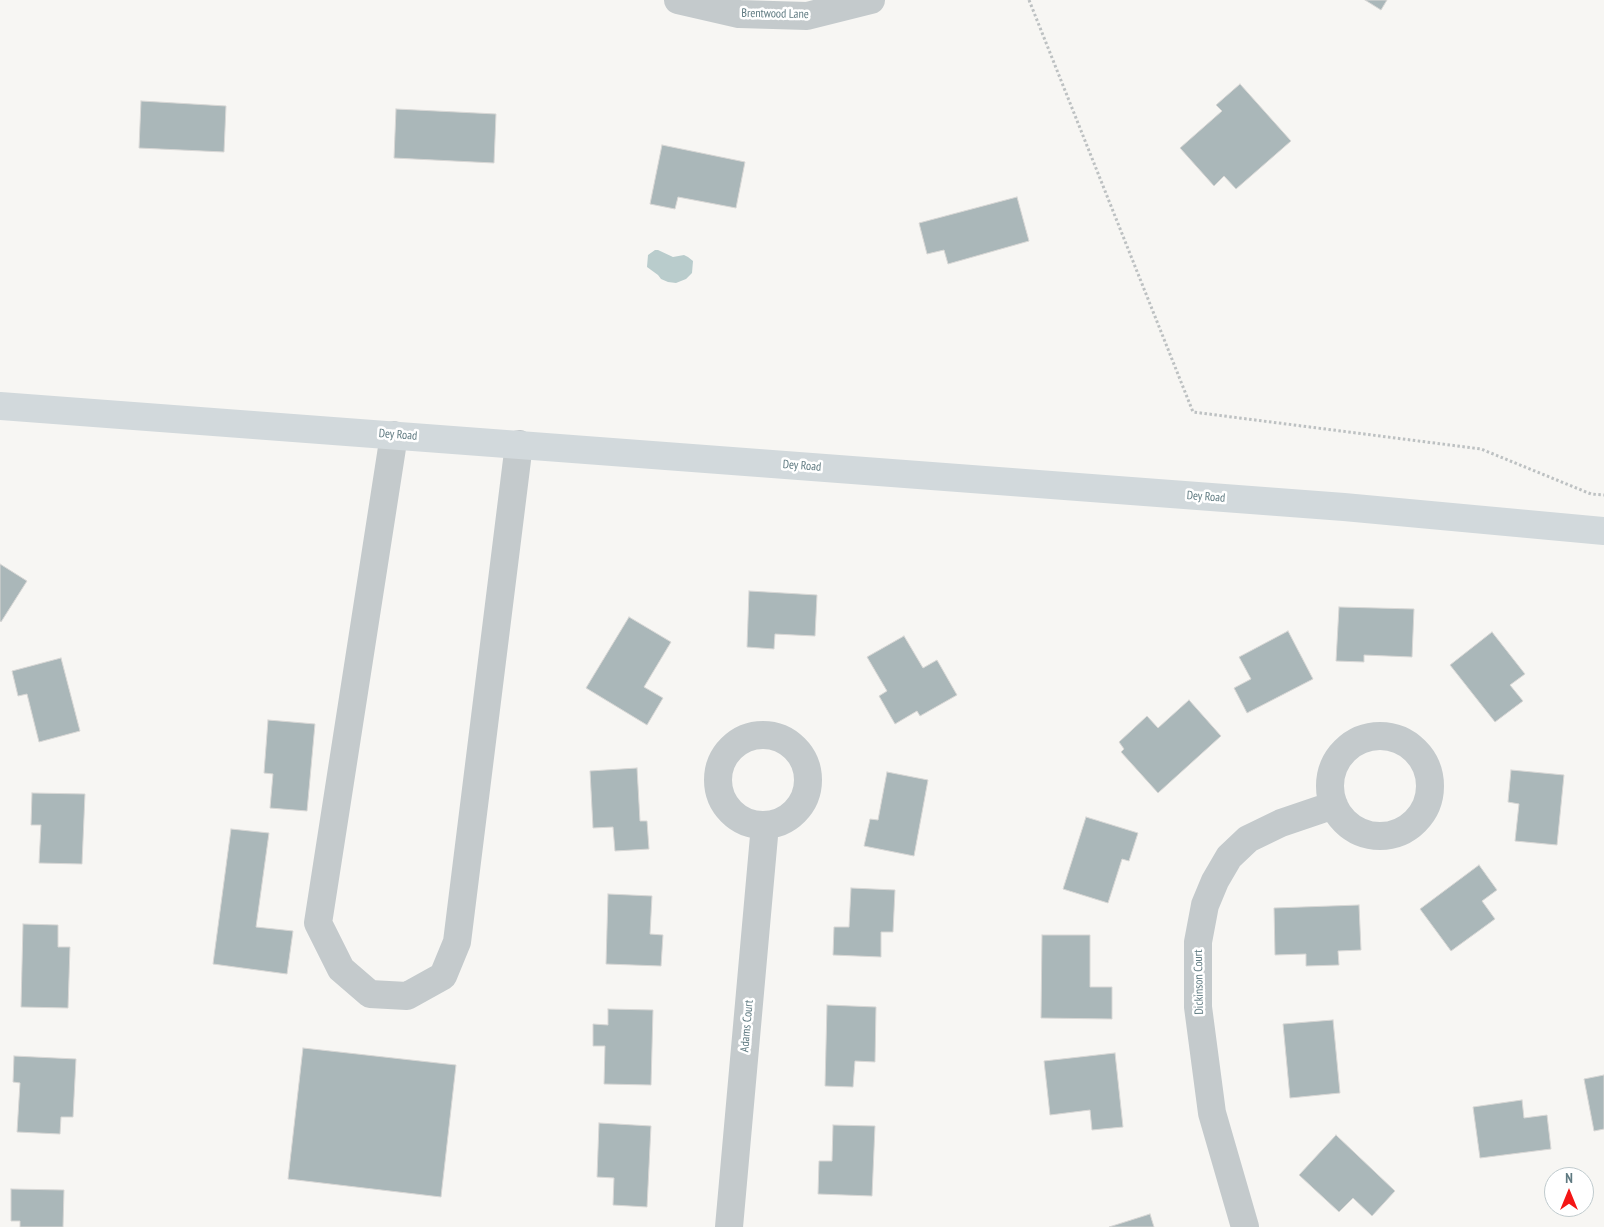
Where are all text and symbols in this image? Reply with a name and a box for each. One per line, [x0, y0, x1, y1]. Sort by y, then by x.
street label: Brentwood Lane [741, 6, 809, 22]
street label: Dey Road [378, 426, 418, 444]
street label: Dey Road [782, 457, 822, 475]
street label: Dey Road [1186, 488, 1226, 506]
street label: Dickinson Court [1191, 949, 1207, 1015]
street label: Adams Court [738, 999, 756, 1053]
north arrow [1544, 1167, 1594, 1217]
text: N [1565, 1169, 1573, 1187]

